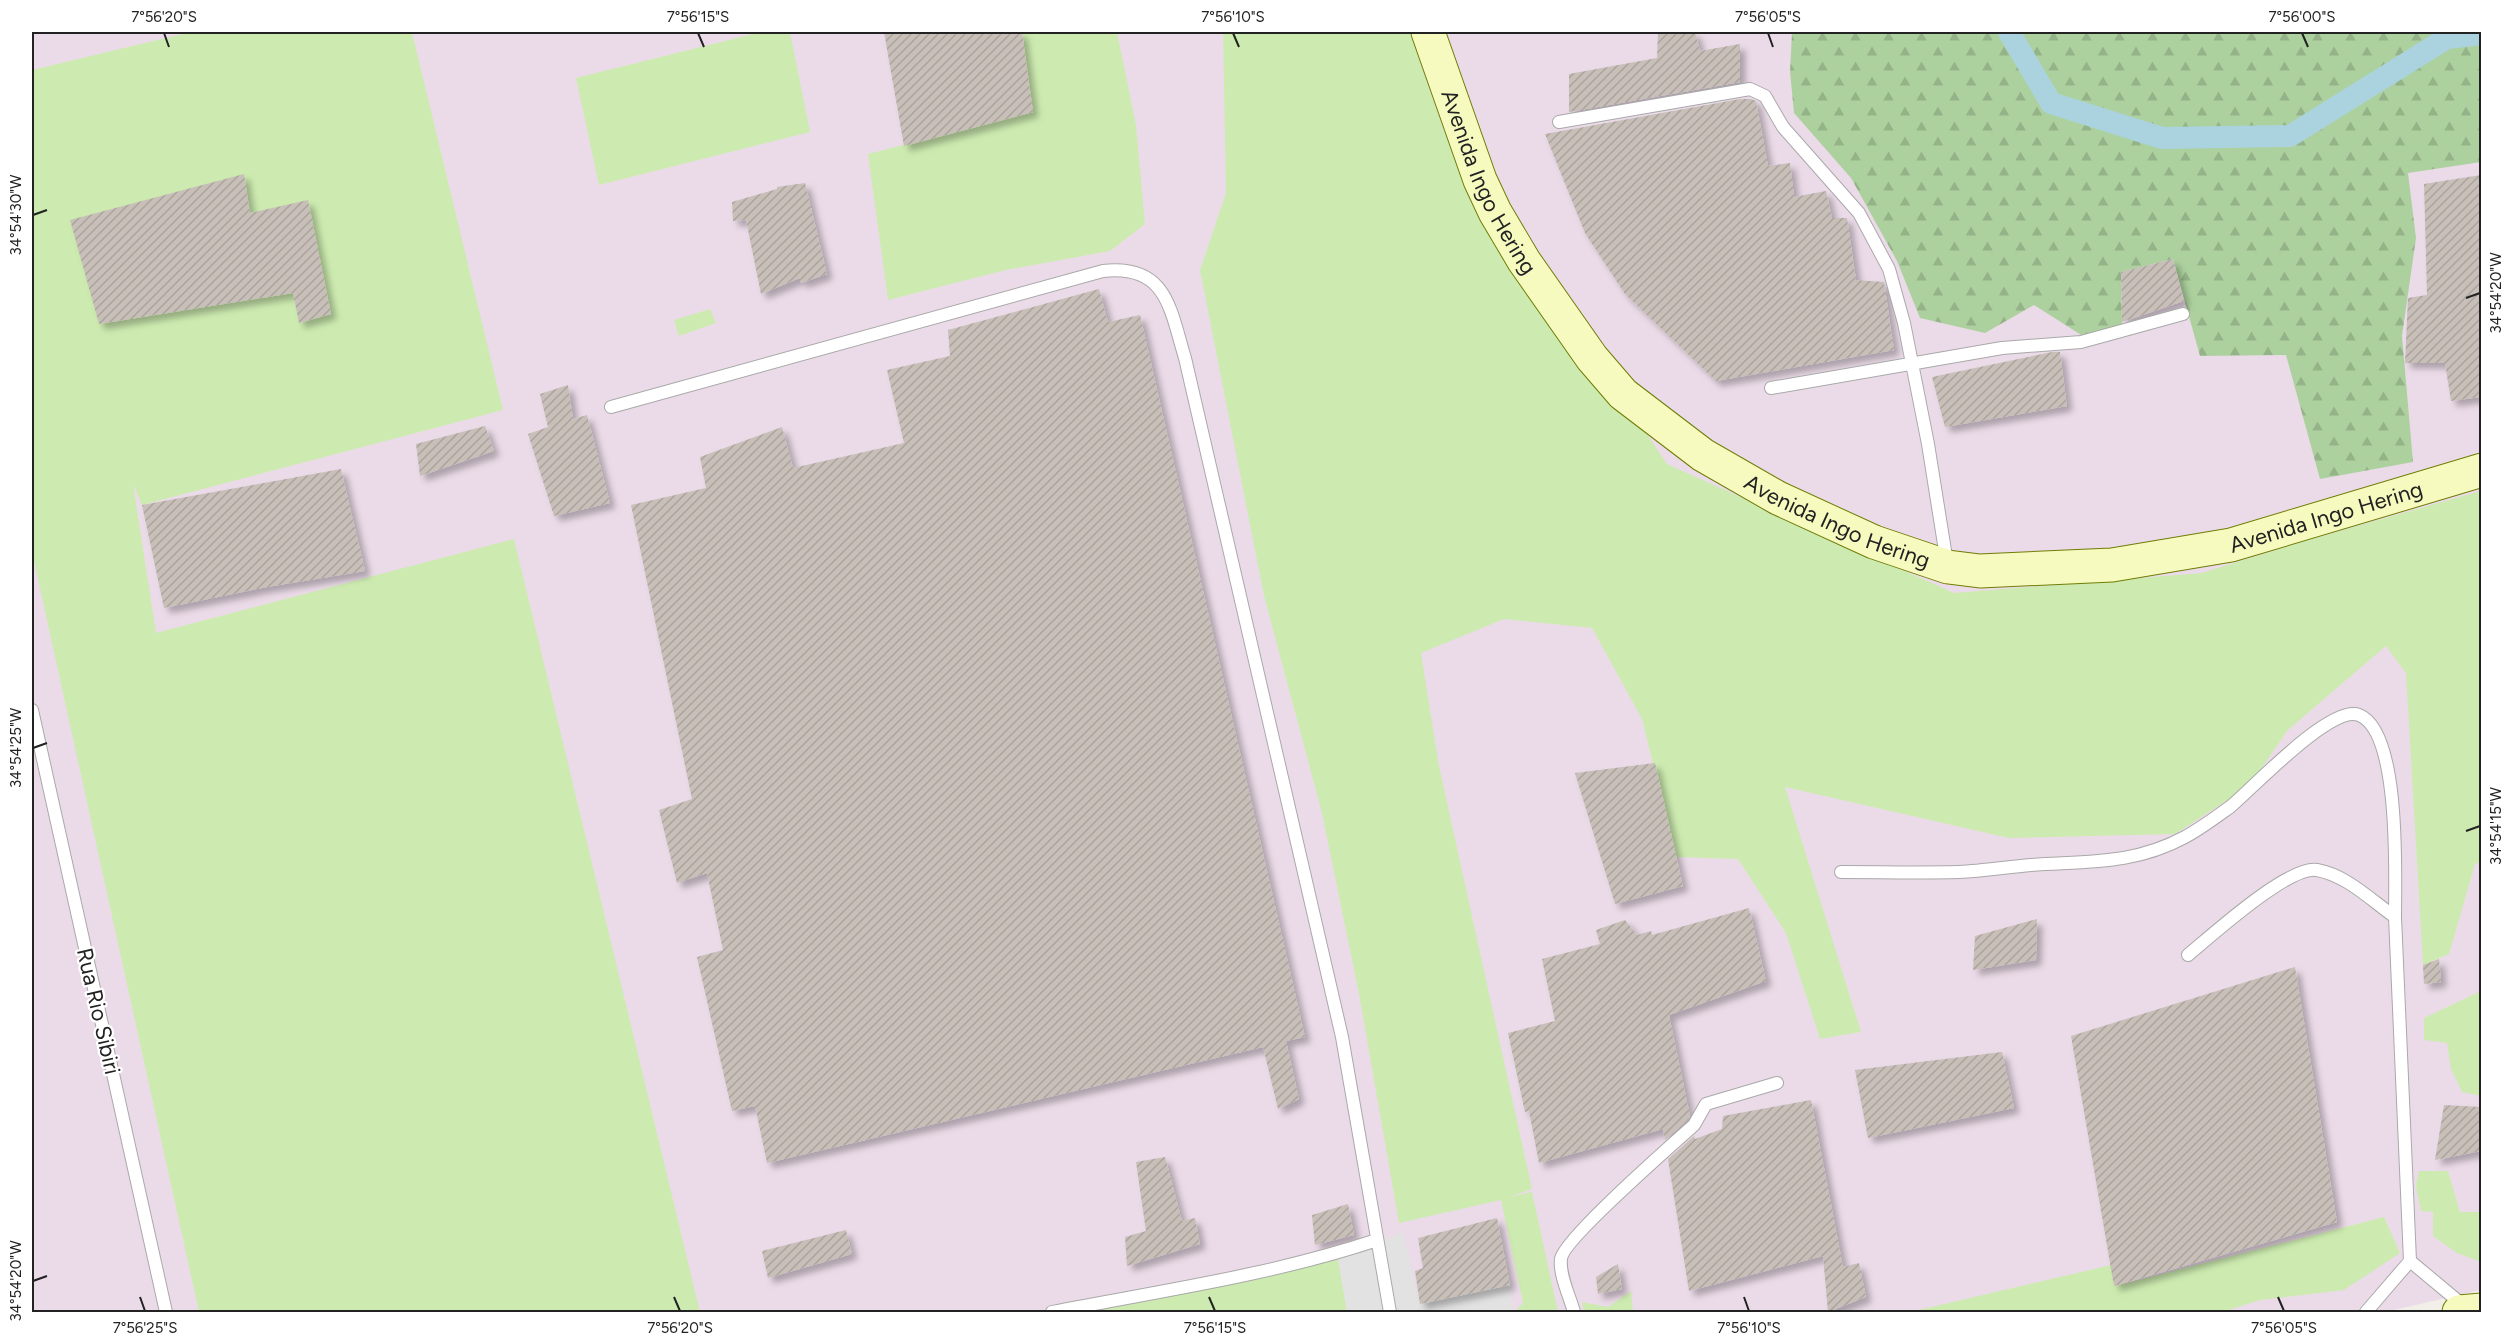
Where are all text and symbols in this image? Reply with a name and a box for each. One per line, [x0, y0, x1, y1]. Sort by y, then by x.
text: 7°56'20"S [131, 8, 197, 26]
text: 7°56'15"S [667, 8, 729, 26]
text: 7°56'10"S [1201, 8, 1265, 26]
text: 7°56'05"S [1735, 8, 1801, 26]
text: 7°56'00"S [2269, 8, 2335, 26]
street label: Avenida Ingo Hering [1435, 86, 1542, 280]
text: 34°54'30"W [7, 174, 25, 255]
text: 34°54'20"W [2487, 252, 2505, 334]
street label: Avenida Ingo Hering [1739, 469, 1934, 574]
street label: Avenida Ingo Hering [2226, 475, 2426, 559]
text: 34°54'25"W [7, 707, 25, 788]
text: 34°54'15"W [2487, 786, 2505, 865]
street label: Rua Rio Sibiri [71, 945, 126, 1077]
text: 34°54'20"W [7, 1240, 25, 1322]
text: 7°56'25"S [113, 1319, 177, 1337]
text: 7°56'20"S [647, 1319, 713, 1337]
text: 7°56'15"S [1184, 1319, 1246, 1337]
text: 7°56'10"S [1717, 1319, 1781, 1337]
text: 7°56'05"S [2251, 1319, 2317, 1337]

